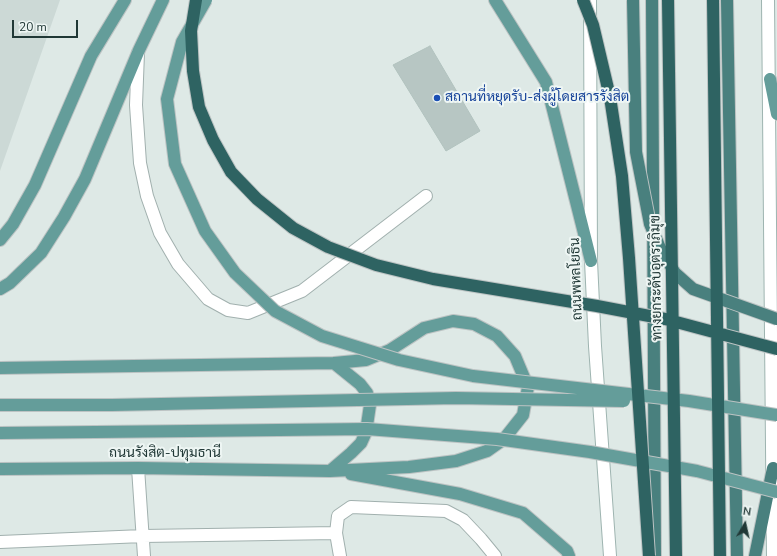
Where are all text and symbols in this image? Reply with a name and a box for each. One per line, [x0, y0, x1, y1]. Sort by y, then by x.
scale bar [14, 12, 80, 38]
text: 20 m [19, 19, 47, 35]
place label: สถานที่หยุดรับ-ส่งผู้โดยสารรังสิต [445, 90, 629, 106]
marker: สถานที่หยุดรับ-ส่งผู้โดยสารรังสิต [432, 93, 442, 103]
street label: ทางยกระดับอุตราภิมุข [648, 215, 666, 341]
street label: ถนนพหลโยธิน [567, 237, 587, 321]
street label: ถนนรังสิต-ปทุมธานี [109, 446, 221, 462]
north arrow [725, 504, 765, 544]
text: N [742, 504, 752, 520]

